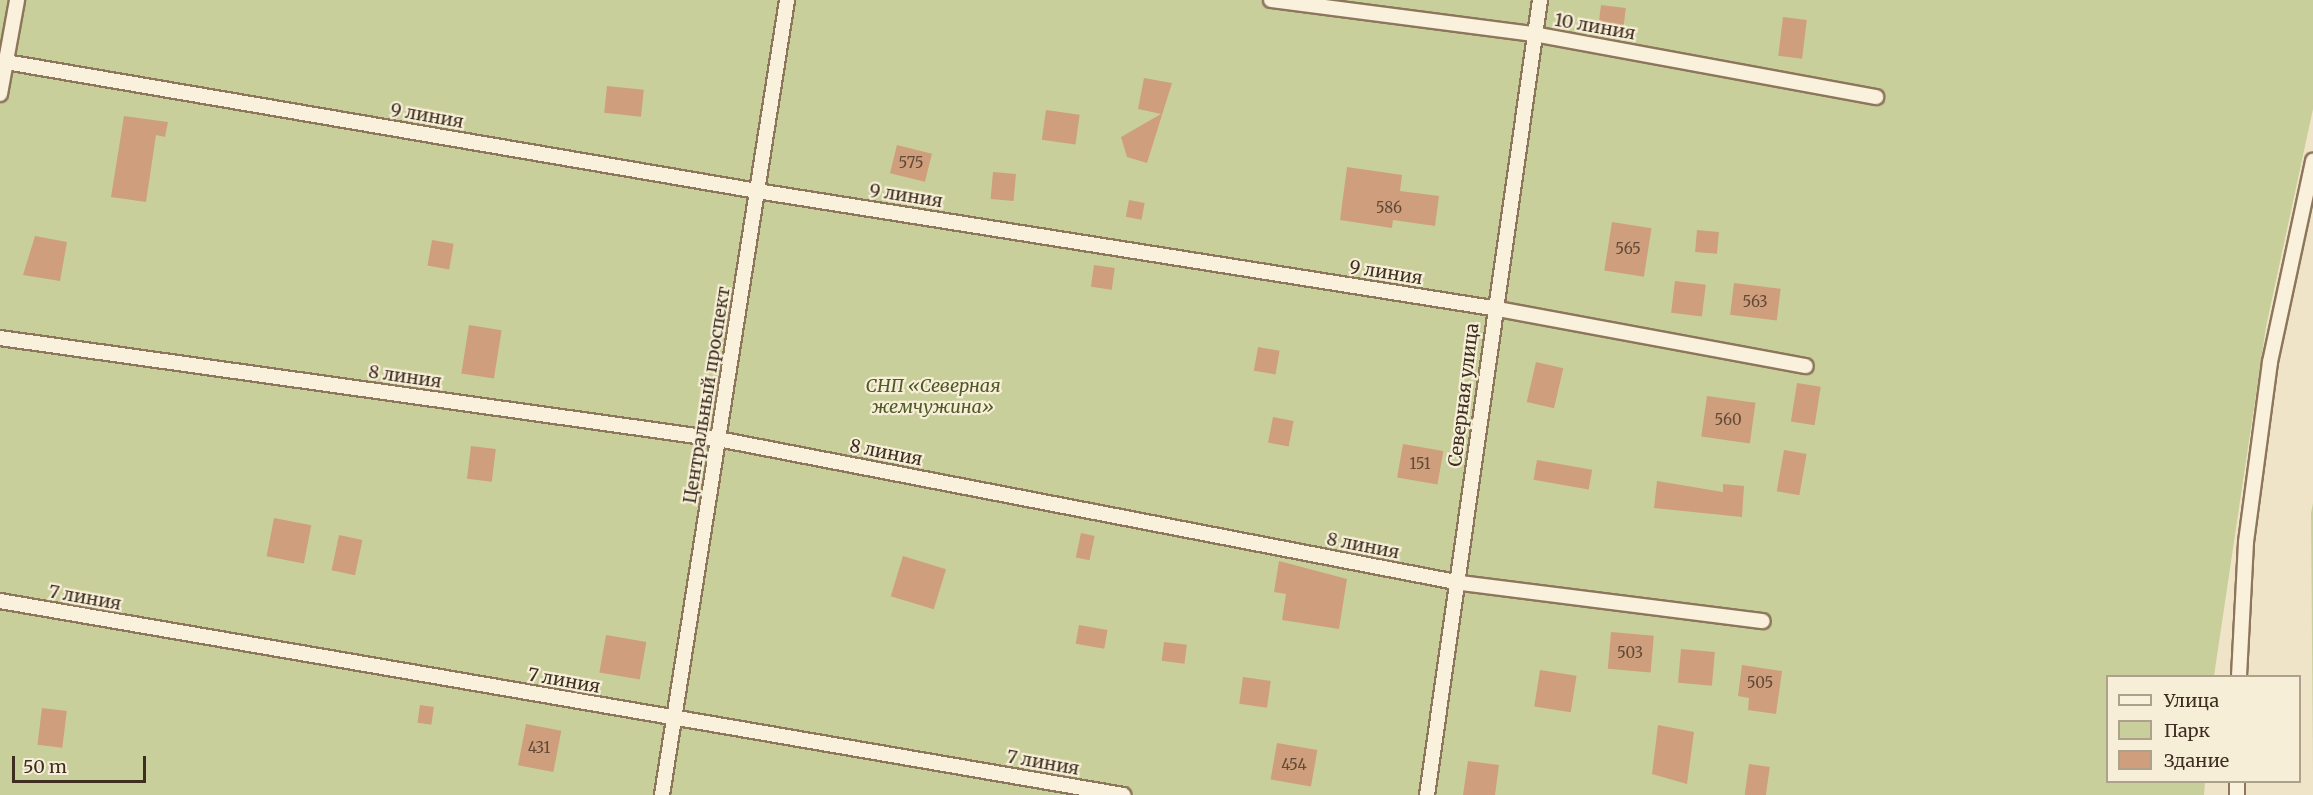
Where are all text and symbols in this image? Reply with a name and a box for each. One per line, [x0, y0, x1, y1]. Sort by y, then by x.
street label: 10 линия [1553, 9, 1637, 45]
street label: 9 линия [389, 99, 465, 133]
house number: 575 [899, 154, 923, 172]
street label: 9 линия [868, 180, 944, 212]
house number: 586 [1376, 199, 1402, 217]
house number: 565 [1615, 240, 1641, 258]
street label: 9 линия [1348, 257, 1424, 289]
street label: Центральный проспект [679, 285, 735, 505]
house number: 563 [1742, 293, 1768, 311]
street label: Северная улица [1444, 322, 1484, 468]
street label: 8 линия [367, 361, 443, 393]
park label: СНП «Северная жемчужина» [865, 376, 1001, 418]
house number: 560 [1714, 411, 1742, 429]
street label: 8 линия [848, 435, 924, 471]
house number: 151 [1409, 455, 1431, 473]
street label: 8 линия [1325, 528, 1401, 564]
street label: 7 линия [47, 581, 123, 615]
house number: 503 [1617, 644, 1643, 662]
street label: 7 линия [526, 664, 602, 698]
house number: 505 [1747, 674, 1773, 692]
legend [2106, 675, 2301, 783]
text: Улица [2164, 689, 2219, 712]
text: Парк [2164, 719, 2210, 742]
house number: 431 [528, 739, 550, 757]
scale bar [15, 744, 148, 782]
street label: 7 линия [1005, 746, 1081, 780]
text: Здание [2164, 749, 2229, 772]
text: 50 m [23, 755, 67, 778]
house number: 454 [1281, 756, 1307, 774]

